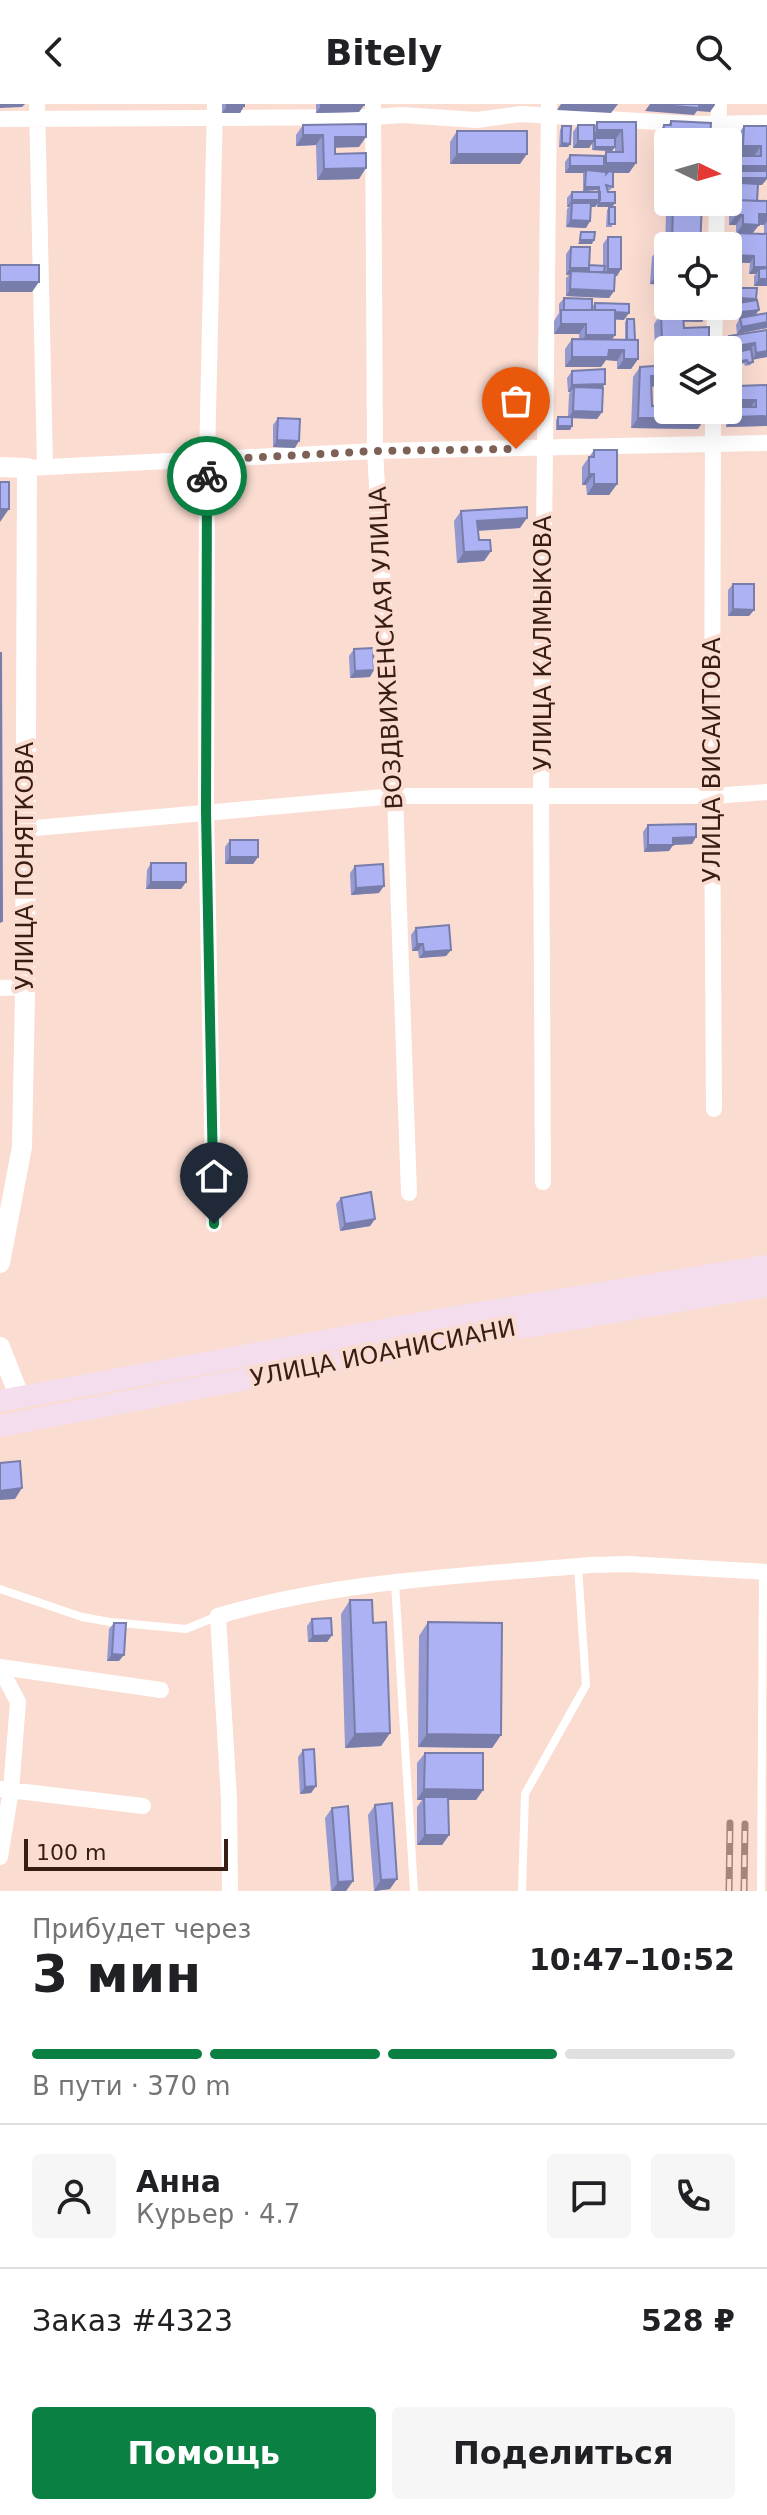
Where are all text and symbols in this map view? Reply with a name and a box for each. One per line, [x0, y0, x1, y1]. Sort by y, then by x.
icon: back [32, 30, 76, 74]
icon: search [691, 30, 735, 74]
text: Bitely [325, 32, 442, 73]
north arrow [654, 128, 742, 216]
map controls [654, 128, 742, 424]
button: locate [654, 232, 742, 320]
button: layers [654, 336, 742, 424]
pin [482, 367, 550, 449]
icon: bag [494, 379, 538, 423]
courier [167, 436, 247, 516]
icon: bike [185, 454, 229, 498]
street label: ВОЗДВИЖЕНСКАЯ УЛИЦА [364, 485, 408, 810]
street label: УЛИЦА КАЛМЫКОВА [529, 515, 557, 771]
street label: УЛИЦА ВИСАИТОВА [698, 637, 726, 883]
street label: УЛИЦА ПОНЯТКОВА [11, 741, 39, 990]
pin [180, 1142, 248, 1224]
icon: home [192, 1154, 236, 1198]
street label: УЛИЦА ИОАНИСИАНИ [248, 1314, 518, 1392]
scale bar [24, 1835, 228, 1871]
text: 100 m [36, 1840, 106, 1865]
text: Прибудет через [32, 1914, 251, 1944]
text: 10:47–10:52 [529, 1942, 735, 1977]
text: 3 мин [32, 1944, 201, 2004]
text: В пути · 370 m [32, 2071, 231, 2101]
button: person [32, 2154, 116, 2238]
button: chat [547, 2154, 631, 2238]
button: phone [651, 2154, 735, 2238]
text: Анна [136, 2164, 221, 2199]
text: Курьер · 4.7 [136, 2199, 300, 2229]
text: Заказ #4323 [32, 2303, 233, 2338]
text: 528 ₽ [641, 2303, 735, 2338]
button: Помощь [32, 2407, 376, 2499]
button: Поделиться [392, 2407, 735, 2499]

